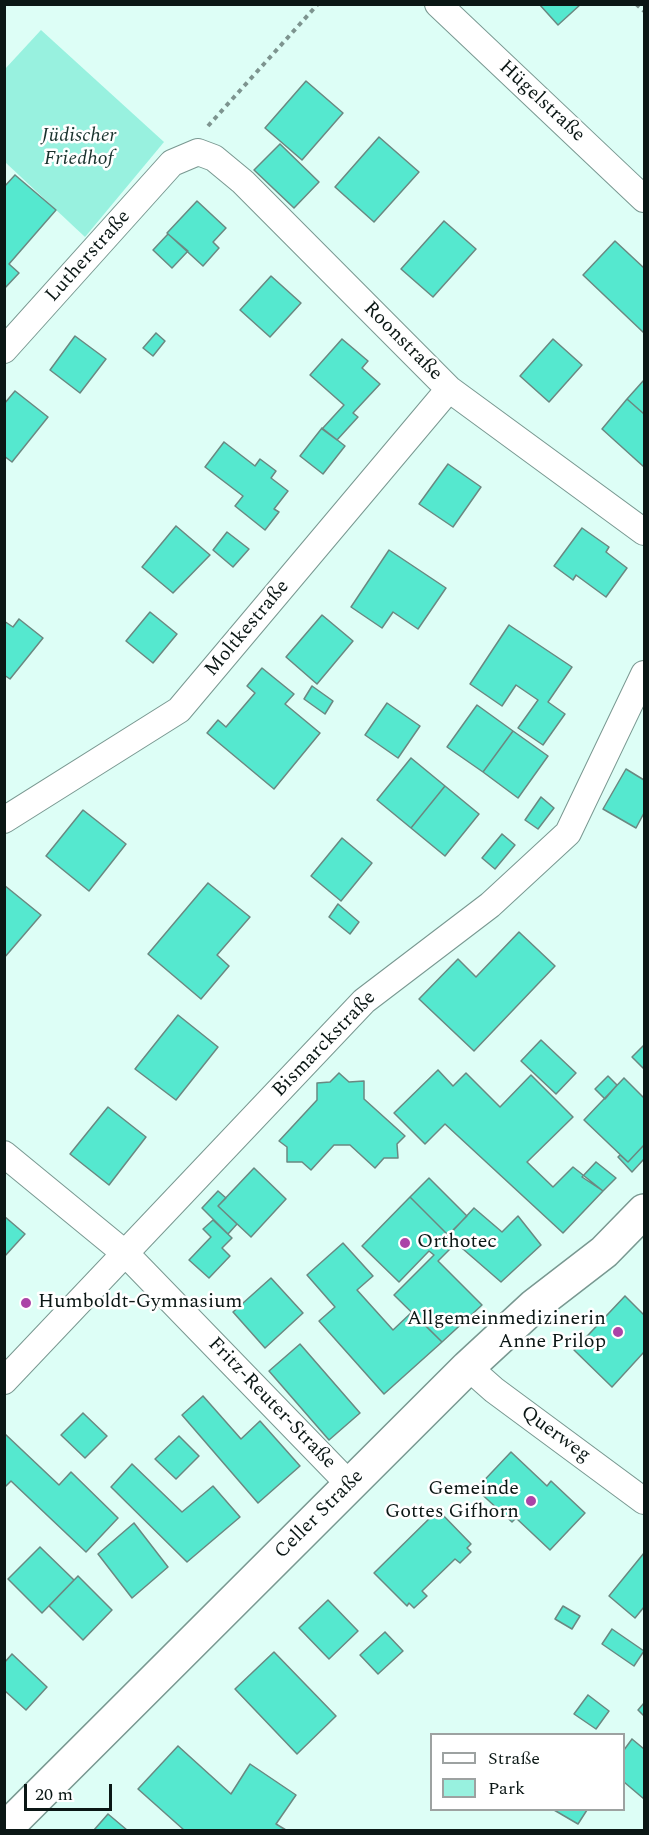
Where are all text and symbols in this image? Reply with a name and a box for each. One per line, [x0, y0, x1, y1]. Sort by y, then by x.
street label: Hügelstraße [493, 56, 589, 148]
park label: Jüdischer Friedhof [42, 125, 116, 172]
street label: Lutherstraße [41, 206, 137, 308]
street label: Roonstraße [357, 297, 447, 387]
street label: Moltkestraße [201, 576, 295, 682]
street label: Bismarckstraße [268, 987, 382, 1103]
place label: Orthotec [417, 1231, 497, 1255]
marker: Orthotec [398, 1236, 412, 1250]
place label: Humboldt-Gymnasium [38, 1291, 243, 1315]
marker: Humboldt-Gymnasium [19, 1296, 33, 1310]
place label: Allgemeinmedizinerin Anne Prilop [407, 1308, 606, 1355]
marker: Allgemeinmedizinerin Anne Prilop [611, 1325, 625, 1339]
street label: Fritz-Reuter-Straße [202, 1333, 340, 1475]
street label: Querweg [515, 1402, 595, 1468]
street label: Celler Straße [270, 1465, 370, 1565]
place label: Gemeinde Gottes Gifhorn [385, 1478, 519, 1525]
marker: Gemeinde Gottes Gifhorn [524, 1494, 538, 1508]
legend [430, 1733, 625, 1811]
text: Straße [488, 1745, 540, 1772]
scale bar [27, 1772, 116, 1810]
text: Park [488, 1775, 525, 1802]
text: 20 m [35, 1781, 73, 1808]

